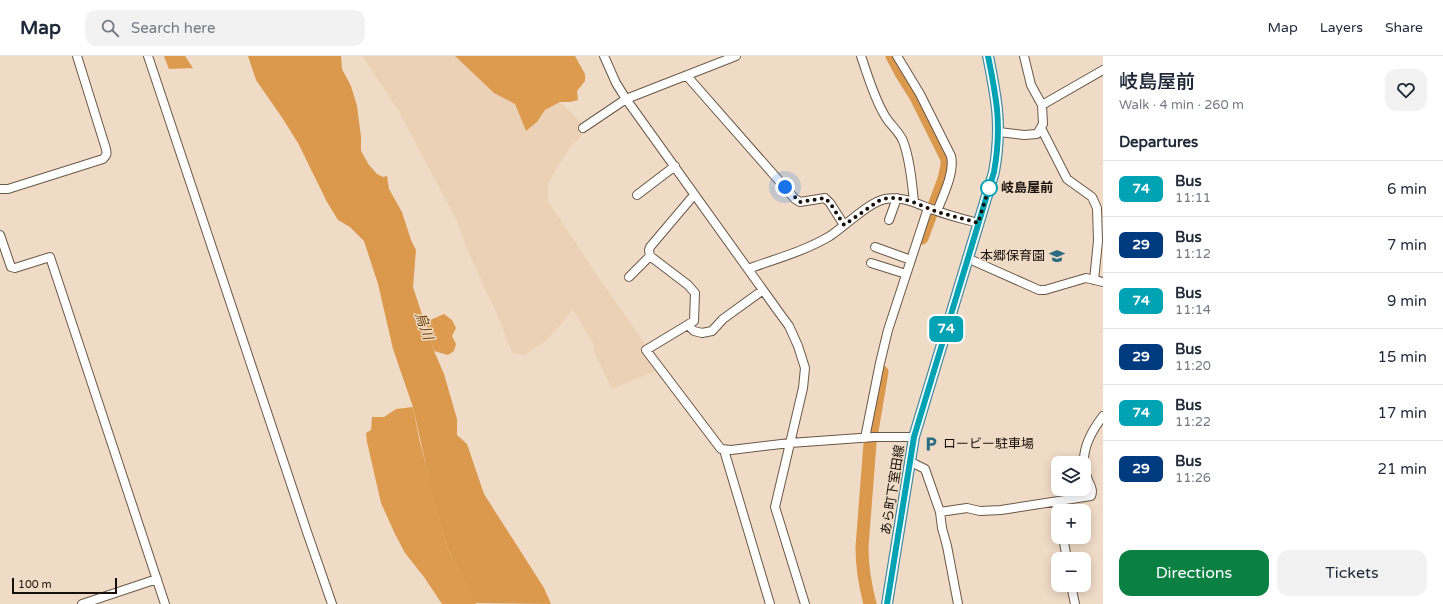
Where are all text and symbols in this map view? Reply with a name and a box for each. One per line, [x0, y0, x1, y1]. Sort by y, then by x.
search box [85, 10, 365, 46]
text: Map [20, 17, 61, 39]
icon: search [99, 17, 121, 39]
text: Search here [131, 19, 215, 37]
text: Map [1268, 19, 1298, 36]
text: Layers [1320, 19, 1363, 36]
text: Share [1385, 19, 1423, 36]
button: heart [1385, 69, 1427, 111]
text: 岐島屋前 [1119, 71, 1195, 93]
text: Walk · 4 min · 260 m [1119, 97, 1244, 113]
text: Departures [1119, 133, 1198, 151]
text: Bus [1175, 172, 1202, 190]
your location [775, 177, 795, 197]
marker: 岐島屋前 [980, 179, 998, 197]
place label: 岐島屋前 [1001, 180, 1053, 196]
text: 74 [1132, 180, 1150, 197]
text: 6 min [1387, 180, 1427, 198]
text: 11:11 [1175, 190, 1211, 206]
text: Bus [1175, 228, 1202, 246]
text: 29 [1132, 236, 1150, 253]
text: 7 min [1387, 236, 1427, 254]
text: 11:12 [1175, 246, 1211, 262]
school or university icon: 本郷保育園 [1048, 247, 1066, 265]
place label: 本郷保育園 [980, 248, 1045, 264]
text: Bus [1175, 284, 1202, 302]
text: 74 [1132, 292, 1150, 309]
text: 9 min [1387, 292, 1427, 310]
text: 11:14 [1175, 302, 1211, 318]
water label: 烏川 [411, 310, 437, 344]
line badge: 74 [928, 316, 964, 342]
text: 74 [937, 320, 955, 337]
text: Bus [1175, 340, 1202, 358]
text: 29 [1132, 348, 1150, 365]
text: 15 min [1378, 348, 1427, 366]
text: 11:20 [1175, 358, 1211, 374]
text: Bus [1175, 396, 1202, 414]
text: 74 [1132, 404, 1150, 421]
text: 17 min [1378, 404, 1427, 422]
text: 11:22 [1175, 414, 1211, 430]
parking icon: ロービー駐車場 [922, 435, 940, 453]
place label: ロービー駐車場 [943, 436, 1034, 452]
street label: あら町下室田線 [878, 444, 908, 536]
text: Bus [1175, 452, 1202, 470]
map controls [1051, 456, 1091, 592]
button: layers [1051, 456, 1091, 496]
text: 29 [1132, 460, 1150, 477]
text: 21 min [1378, 460, 1427, 478]
text: 11:26 [1175, 470, 1211, 486]
button: + [1051, 504, 1091, 544]
button: Directions [1119, 550, 1269, 596]
button: Tickets [1277, 550, 1427, 596]
button: − [1051, 552, 1091, 592]
scale bar [12, 576, 117, 595]
text: 100 m [18, 578, 52, 591]

